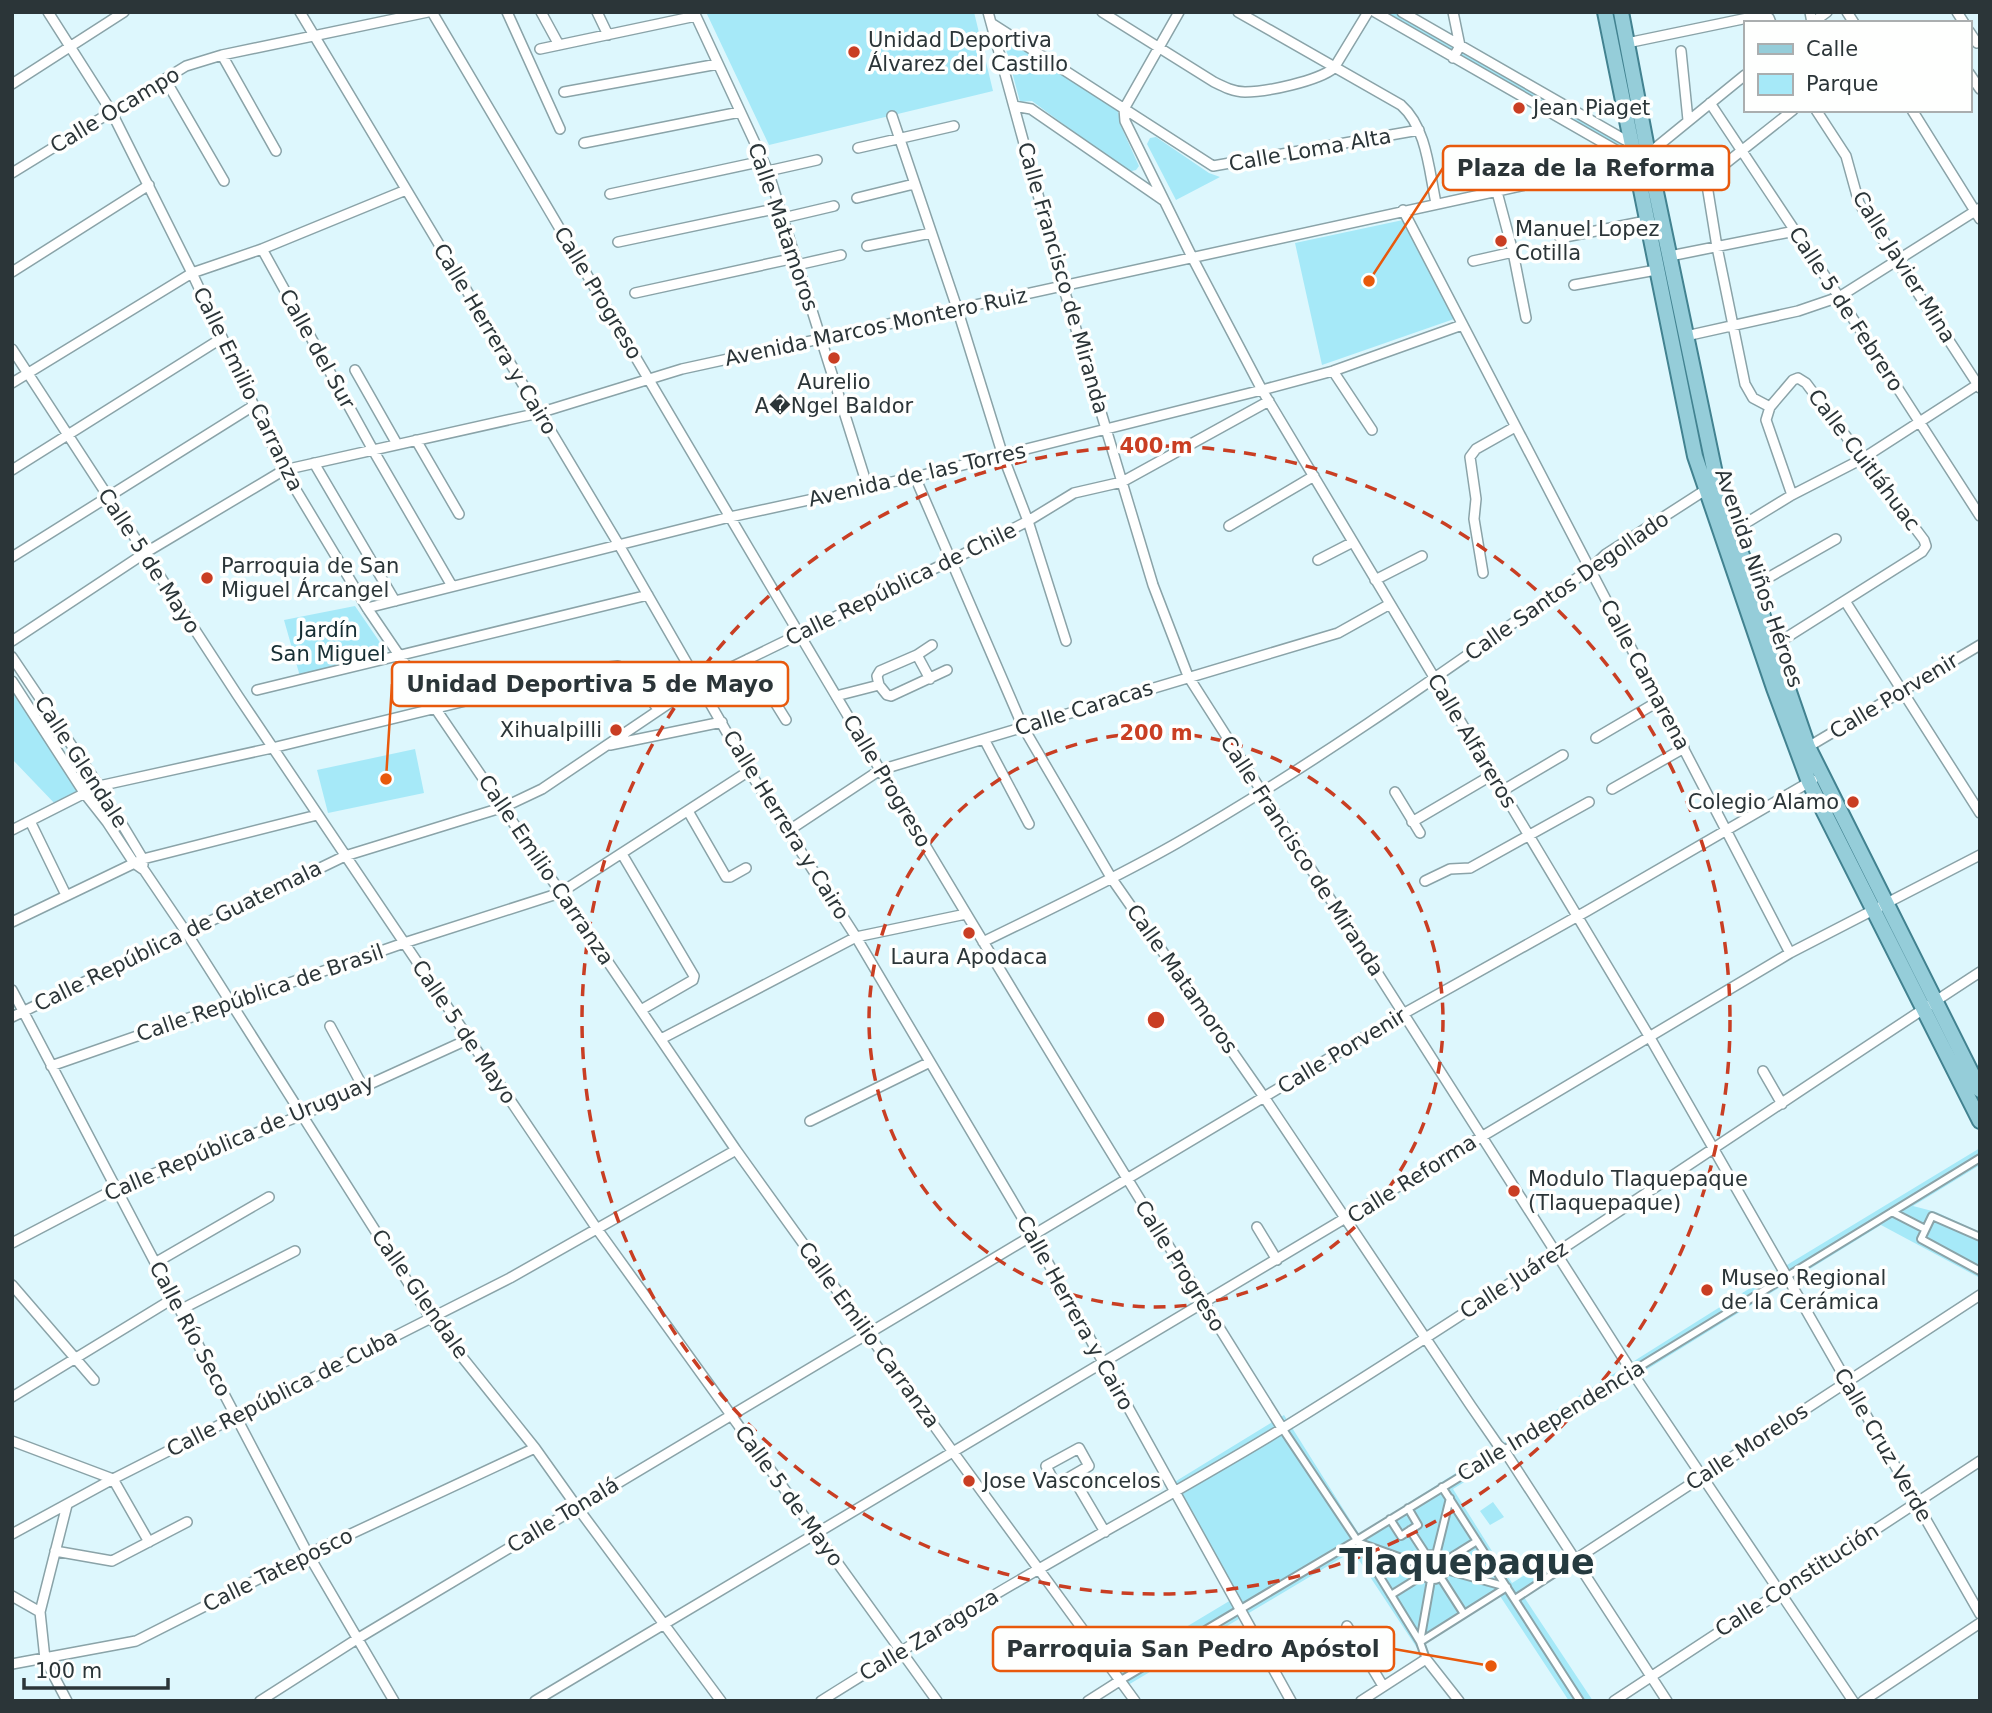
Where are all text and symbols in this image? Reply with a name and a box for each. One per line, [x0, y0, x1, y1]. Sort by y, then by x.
legend [1744, 21, 1971, 112]
place label: Unidad Deportiva Álvarez del Castillo [868, 28, 1068, 76]
text: Calle [1806, 37, 1858, 61]
marker: Unidad Deportiva Álvarez del Castillo [846, 44, 862, 60]
street label: Calle Ocampo [46, 62, 184, 158]
text: Parque [1806, 72, 1878, 96]
place label: Jean Piaget [1531, 96, 1650, 120]
marker: Jean Piaget [1511, 100, 1527, 116]
street label: Calle Loma Alta [1227, 124, 1393, 176]
street label: Calle Francisco de Miranda [1013, 139, 1113, 417]
street label: Calle Matamoros [743, 140, 823, 314]
callout: Plaza de la Reforma [1443, 146, 1729, 190]
text: Plaza de la Reforma [1457, 155, 1715, 181]
street label: Calle Javier Mina [1848, 187, 1960, 347]
place label: Manuel Lopez Cotilla [1515, 217, 1660, 265]
street label: Calle Progreso [549, 222, 647, 364]
street label: Calle 5 de Febrero [1784, 222, 1908, 396]
marker: Manuel Lopez Cotilla [1493, 233, 1509, 249]
street label: Calle Herrera y Cairo [428, 239, 562, 439]
street label: Calle Emilio Carranza [188, 283, 308, 495]
street label: Avenida Marcos Montero Ruiz [723, 283, 1029, 371]
street label: Calle del Sur [274, 285, 360, 413]
marker: Aurelio A�Ngel Baldor [826, 350, 842, 366]
place label: Aurelio A�Ngel Baldor [755, 370, 914, 418]
street label: Calle Cuitláhuac [1803, 385, 1925, 535]
text: 400 m [1119, 434, 1193, 458]
street label: Avenida de las Torres [806, 438, 1028, 512]
street label: Avenida Niños Héroes [1710, 466, 1808, 690]
street label: Calle 5 de Mayo [93, 484, 205, 638]
street label: Calle Santos Degollado [1461, 506, 1673, 666]
street label: Calle República de Chile [782, 518, 1020, 650]
place label: Parroquia de San Miguel Árcangel [221, 554, 399, 602]
marker: Parroquia de San Miguel Árcangel [199, 570, 215, 586]
street label: Calle Camarena [1595, 596, 1695, 754]
park label: Jardín San Miguel [270, 618, 386, 666]
street label: Calle Porvenir [1826, 648, 1963, 744]
callout: Unidad Deportiva 5 de Mayo [392, 662, 788, 706]
street label: Calle Alfareros [1422, 670, 1522, 812]
text: Unidad Deportiva 5 de Mayo [406, 671, 774, 697]
street label: Calle Caracas [1012, 676, 1156, 740]
street label: Calle Glendale [30, 692, 132, 832]
street label: Calle Progreso [838, 710, 936, 852]
place label: Xihualpilli [500, 718, 602, 742]
text: 200 m [1119, 721, 1193, 745]
marker: Xihualpilli [608, 722, 624, 738]
street label: Calle Herrera y Cairo [718, 726, 854, 924]
street label: Calle Francisco de Miranda [1215, 731, 1389, 981]
street label: Calle Emilio Carranza [473, 770, 619, 970]
place label: Colegio Alamo [1688, 790, 1839, 814]
marker: Colegio Alamo [1845, 794, 1861, 810]
street label: Calle República de Guatemala [30, 856, 326, 1016]
street label: Calle Matamoros [1122, 900, 1242, 1058]
marker: Laura Apodaca [961, 925, 977, 941]
street label: Calle República de Brasil [133, 939, 387, 1047]
place label: Laura Apodaca [890, 945, 1048, 969]
street label: Calle 5 de Mayo [407, 956, 521, 1108]
street label: Calle Porvenir [1274, 1003, 1411, 1099]
centre of rings [1144, 1008, 1168, 1032]
street label: Calle República de Uruguay [101, 1070, 377, 1206]
street label: Calle Reforma [1343, 1130, 1481, 1228]
place label: Modulo Tlaquepaque (Tlaquepaque) [1528, 1167, 1748, 1215]
marker: Modulo Tlaquepaque (Tlaquepaque) [1506, 1183, 1522, 1199]
street label: Calle Progreso [1130, 1196, 1230, 1336]
street label: Calle Herrera y Cairo [1012, 1212, 1138, 1414]
street label: Calle Glendale [367, 1225, 473, 1363]
street label: Calle Juárez [1456, 1236, 1572, 1324]
street label: Calle Emilio Carranza [793, 1237, 945, 1433]
street label: Calle Río Seco [144, 1257, 236, 1401]
place label: Museo Regional de la Cerámica [1721, 1266, 1886, 1314]
marker: Museo Regional de la Cerámica [1699, 1282, 1715, 1298]
street label: Calle República de Cuba [163, 1324, 401, 1462]
street label: Calle Independencia [1453, 1356, 1649, 1486]
street label: Calle Cruz Verde [1829, 1364, 1937, 1526]
street label: Calle Morelos [1682, 1399, 1812, 1495]
street label: Calle 5 de Mayo [730, 1421, 848, 1571]
place label: Jose Vasconcelos [981, 1469, 1161, 1493]
street label: Calle Tonalá [503, 1472, 623, 1558]
marker: Jose Vasconcelos [961, 1473, 977, 1489]
street label: Calle Constitución [1711, 1518, 1883, 1642]
street label: Calle Tateposco [199, 1523, 357, 1617]
district label: Tlaquepaque [1339, 1542, 1595, 1582]
street label: Calle Zaragoza [855, 1584, 1003, 1686]
callout: Parroquia San Pedro Apóstol [993, 1627, 1394, 1671]
text: Parroquia San Pedro Apóstol [1006, 1636, 1380, 1662]
scale bar [24, 1646, 168, 1690]
text: 100 m [35, 1659, 102, 1683]

